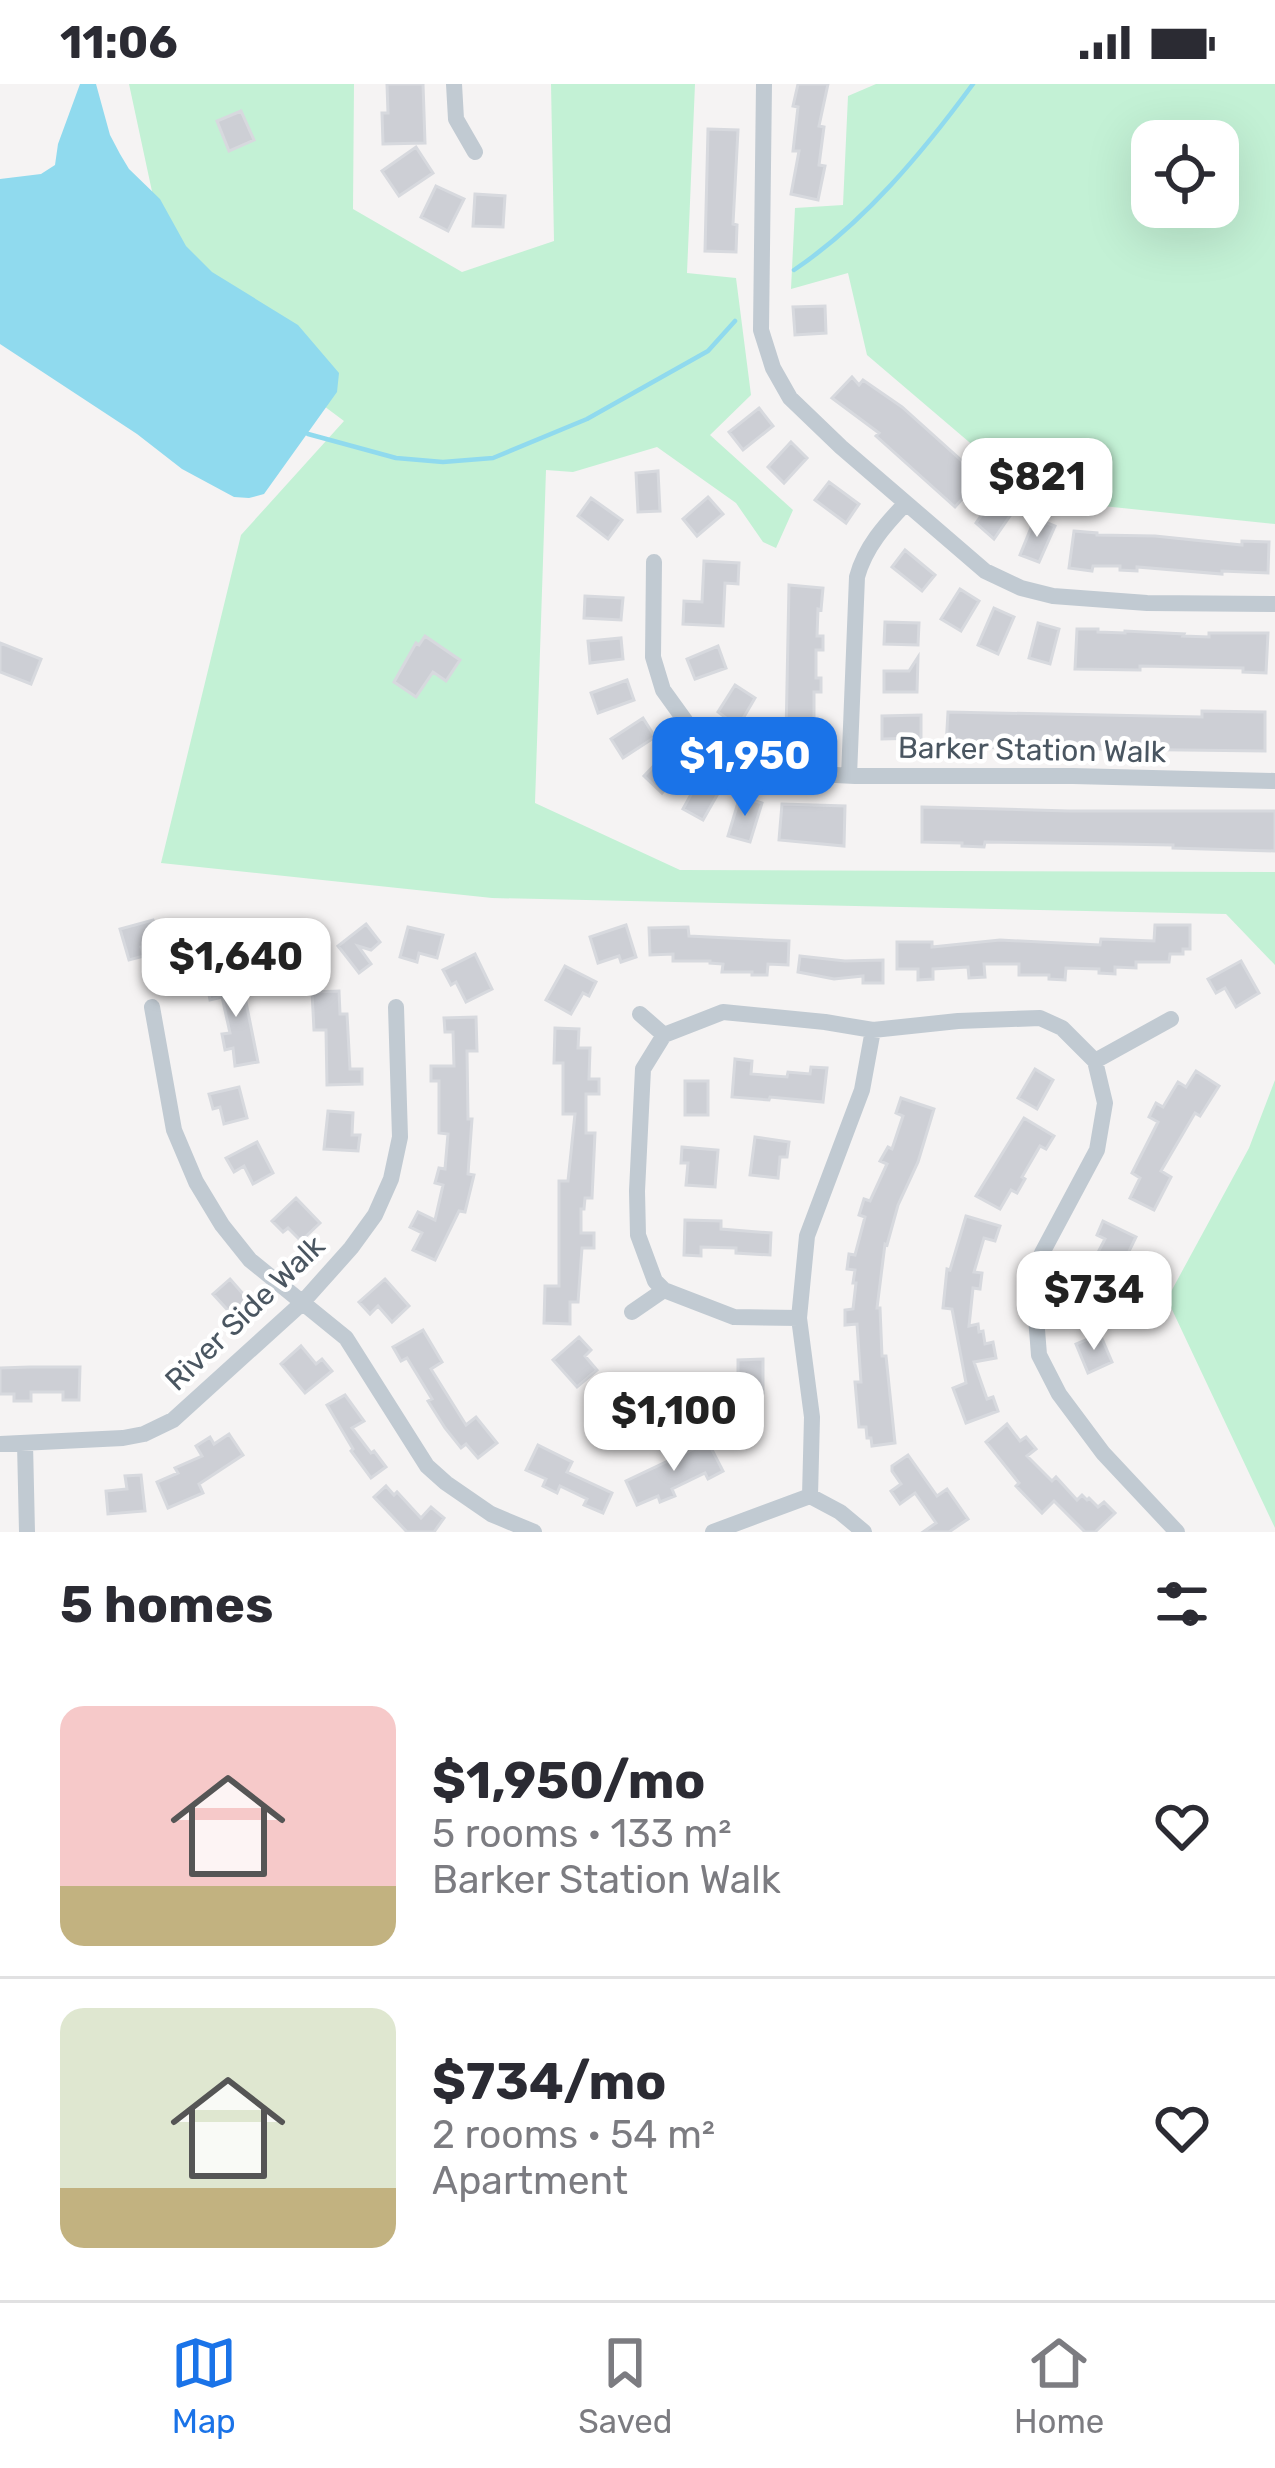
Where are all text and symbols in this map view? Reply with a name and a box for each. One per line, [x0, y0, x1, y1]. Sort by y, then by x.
text: 11:06 [60, 16, 178, 69]
map controls [1131, 120, 1239, 228]
button: locate [1131, 120, 1239, 228]
pin: $821 [966, 438, 1108, 540]
text: $821 [988, 454, 1086, 500]
pin: $1,950 [647, 717, 843, 819]
street label: Barker Station Walk [898, 730, 1167, 770]
text: $1,950 [679, 733, 811, 779]
pin: $1,640 [138, 918, 334, 1020]
text: $1,640 [169, 934, 303, 980]
street label: River Side Walk [158, 1227, 333, 1398]
pin: $734 [1023, 1251, 1165, 1353]
text: $734 [1044, 1267, 1144, 1313]
pin: $1,100 [576, 1372, 772, 1474]
text: $1,100 [611, 1388, 737, 1434]
icon: filters [1149, 1571, 1215, 1637]
text: 5 homes [60, 1574, 273, 1635]
text: $1,950/mo [432, 1750, 706, 1811]
icon: home [156, 1754, 300, 1898]
icon: heart [1149, 1793, 1215, 1859]
text: 5 rooms · 133 m² [432, 1811, 732, 1857]
text: Barker Station Walk [432, 1857, 781, 1903]
text: $734/mo [432, 2051, 666, 2112]
icon: home [156, 2056, 300, 2200]
icon: heart [1149, 2095, 1215, 2161]
text: 2 rooms · 54 m² [432, 2112, 715, 2158]
text: Apartment [432, 2158, 628, 2204]
tab: Map [171, 2330, 237, 2441]
tab: Saved [578, 2330, 672, 2441]
tab: Home [1014, 2330, 1104, 2441]

